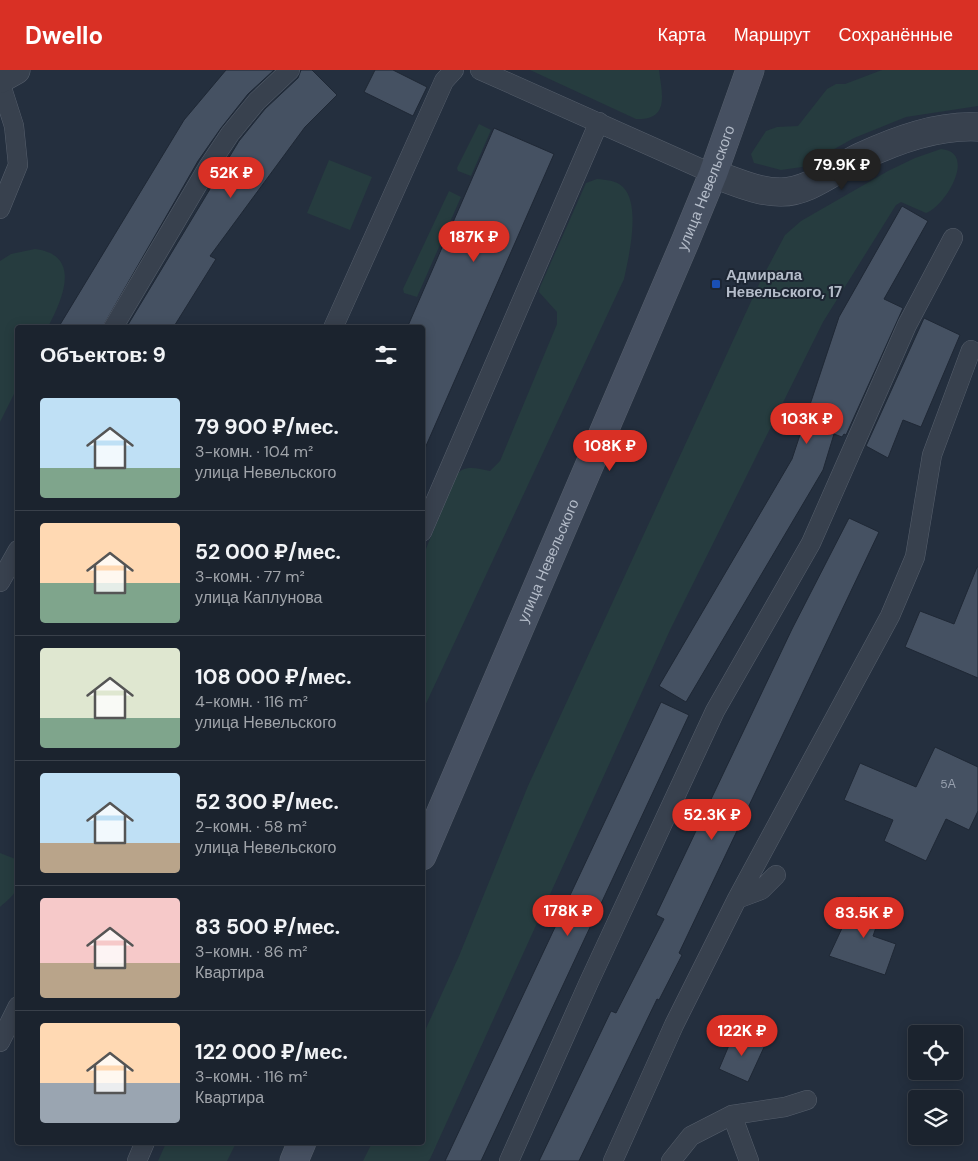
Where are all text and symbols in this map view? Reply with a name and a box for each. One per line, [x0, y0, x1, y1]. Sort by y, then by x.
text: Dwello [25, 20, 103, 51]
text: Карта [658, 23, 706, 47]
text: Маршрут [734, 23, 810, 47]
text: Сохранённые [838, 23, 953, 47]
street label: улица Невельского [673, 123, 739, 254]
pin: 79.9K ₽ [796, 148, 888, 191]
text: 79.9K ₽ [814, 154, 870, 175]
pin: 52K ₽ [196, 156, 266, 199]
text: 52K ₽ [209, 162, 253, 183]
pin: 187K ₽ [433, 220, 515, 263]
text: 187K ₽ [449, 226, 499, 247]
place label: Адмирала Невельского, 17 [726, 265, 842, 302]
marker: Адмирала Невельского, 17 [710, 278, 722, 290]
text: Объектов: 9 [40, 341, 166, 369]
icon: filters [372, 341, 400, 369]
pin: 103K ₽ [766, 402, 848, 445]
text: 103K ₽ [781, 408, 833, 429]
text: 79 900 ₽/мес. [195, 413, 339, 441]
icon: home [80, 418, 140, 478]
pin: 108K ₽ [569, 430, 651, 472]
text: 108K ₽ [584, 435, 636, 456]
text: 3-комн. · 104 m² [195, 441, 313, 462]
text: улица Невельского [195, 462, 337, 483]
street label: улица Невельского [513, 496, 584, 626]
text: 52 000 ₽/мес. [195, 538, 341, 566]
icon: home [80, 543, 140, 603]
text: 3-комн. · 77 m² [195, 566, 305, 587]
text: улица Каплунова [195, 587, 322, 608]
text: 108 000 ₽/мес. [195, 663, 352, 691]
icon: home [80, 668, 140, 728]
text: 4-комн. · 116 m² [195, 691, 308, 712]
text: улица Невельского [195, 712, 337, 733]
house number: 5А [940, 776, 956, 792]
text: 52 300 ₽/мес. [195, 788, 339, 816]
icon: home [80, 793, 140, 853]
pin: 52.3K ₽ [666, 798, 758, 841]
text: 52.3K ₽ [683, 804, 741, 825]
text: 2-комн. · 58 m² [195, 816, 307, 837]
text: улица Невельского [195, 837, 337, 858]
pin: 178K ₽ [527, 894, 609, 937]
pin: 83.5K ₽ [818, 896, 910, 939]
text: 178K ₽ [543, 900, 593, 921]
text: 83.5K ₽ [835, 902, 893, 923]
text: 83 500 ₽/мес. [195, 913, 340, 941]
icon: home [80, 918, 140, 978]
text: 3-комн. · 86 m² [195, 941, 307, 962]
text: Квартира [195, 962, 264, 983]
pin: 122K ₽ [701, 1014, 783, 1057]
text: 122K ₽ [718, 1020, 766, 1041]
map controls [908, 1025, 963, 1145]
button: locate [908, 1025, 963, 1080]
text: 122 000 ₽/мес. [195, 1038, 348, 1066]
icon: home [80, 1043, 140, 1103]
text: 3-комн. · 116 m² [195, 1066, 308, 1087]
text: Квартира [195, 1087, 264, 1108]
button: layers [908, 1090, 963, 1145]

